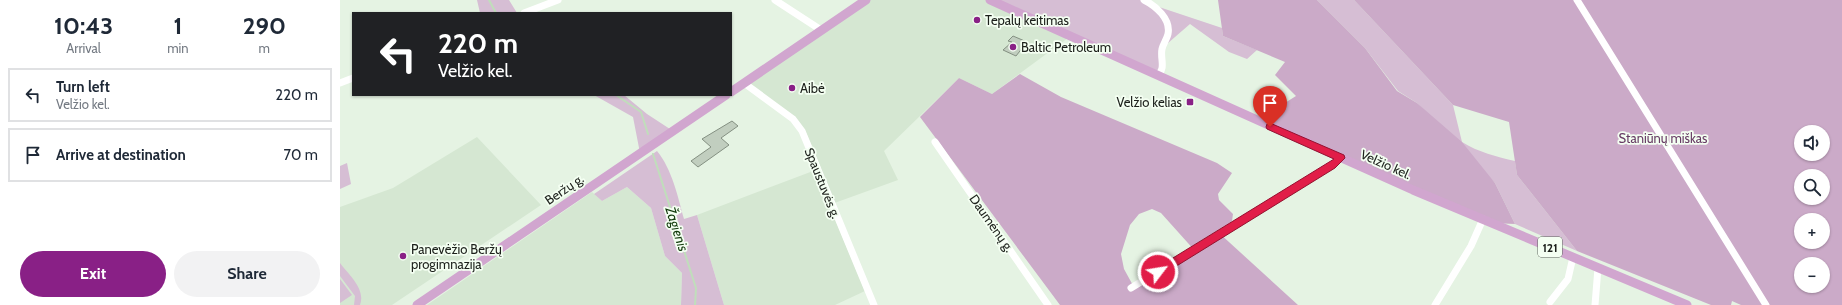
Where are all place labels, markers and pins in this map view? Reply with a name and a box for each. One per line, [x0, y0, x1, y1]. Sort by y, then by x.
place label: Tepalų keitimas [985, 12, 1070, 28]
marker: Tepalų keitimas [972, 15, 982, 25]
place label: Baltic Petroleum [1021, 39, 1111, 55]
marker: Baltic Petroleum [1008, 42, 1018, 52]
place label: Aibė [800, 80, 825, 96]
marker: Aibė [787, 83, 797, 93]
pin [1253, 86, 1287, 127]
place label: Velžio kelias [1117, 94, 1183, 110]
marker: Velžio kelias [1185, 97, 1195, 107]
place label: Panevėžio Beržų progimnazija [411, 241, 502, 273]
marker: Panevėžio Beržų progimnazija [398, 251, 408, 261]

